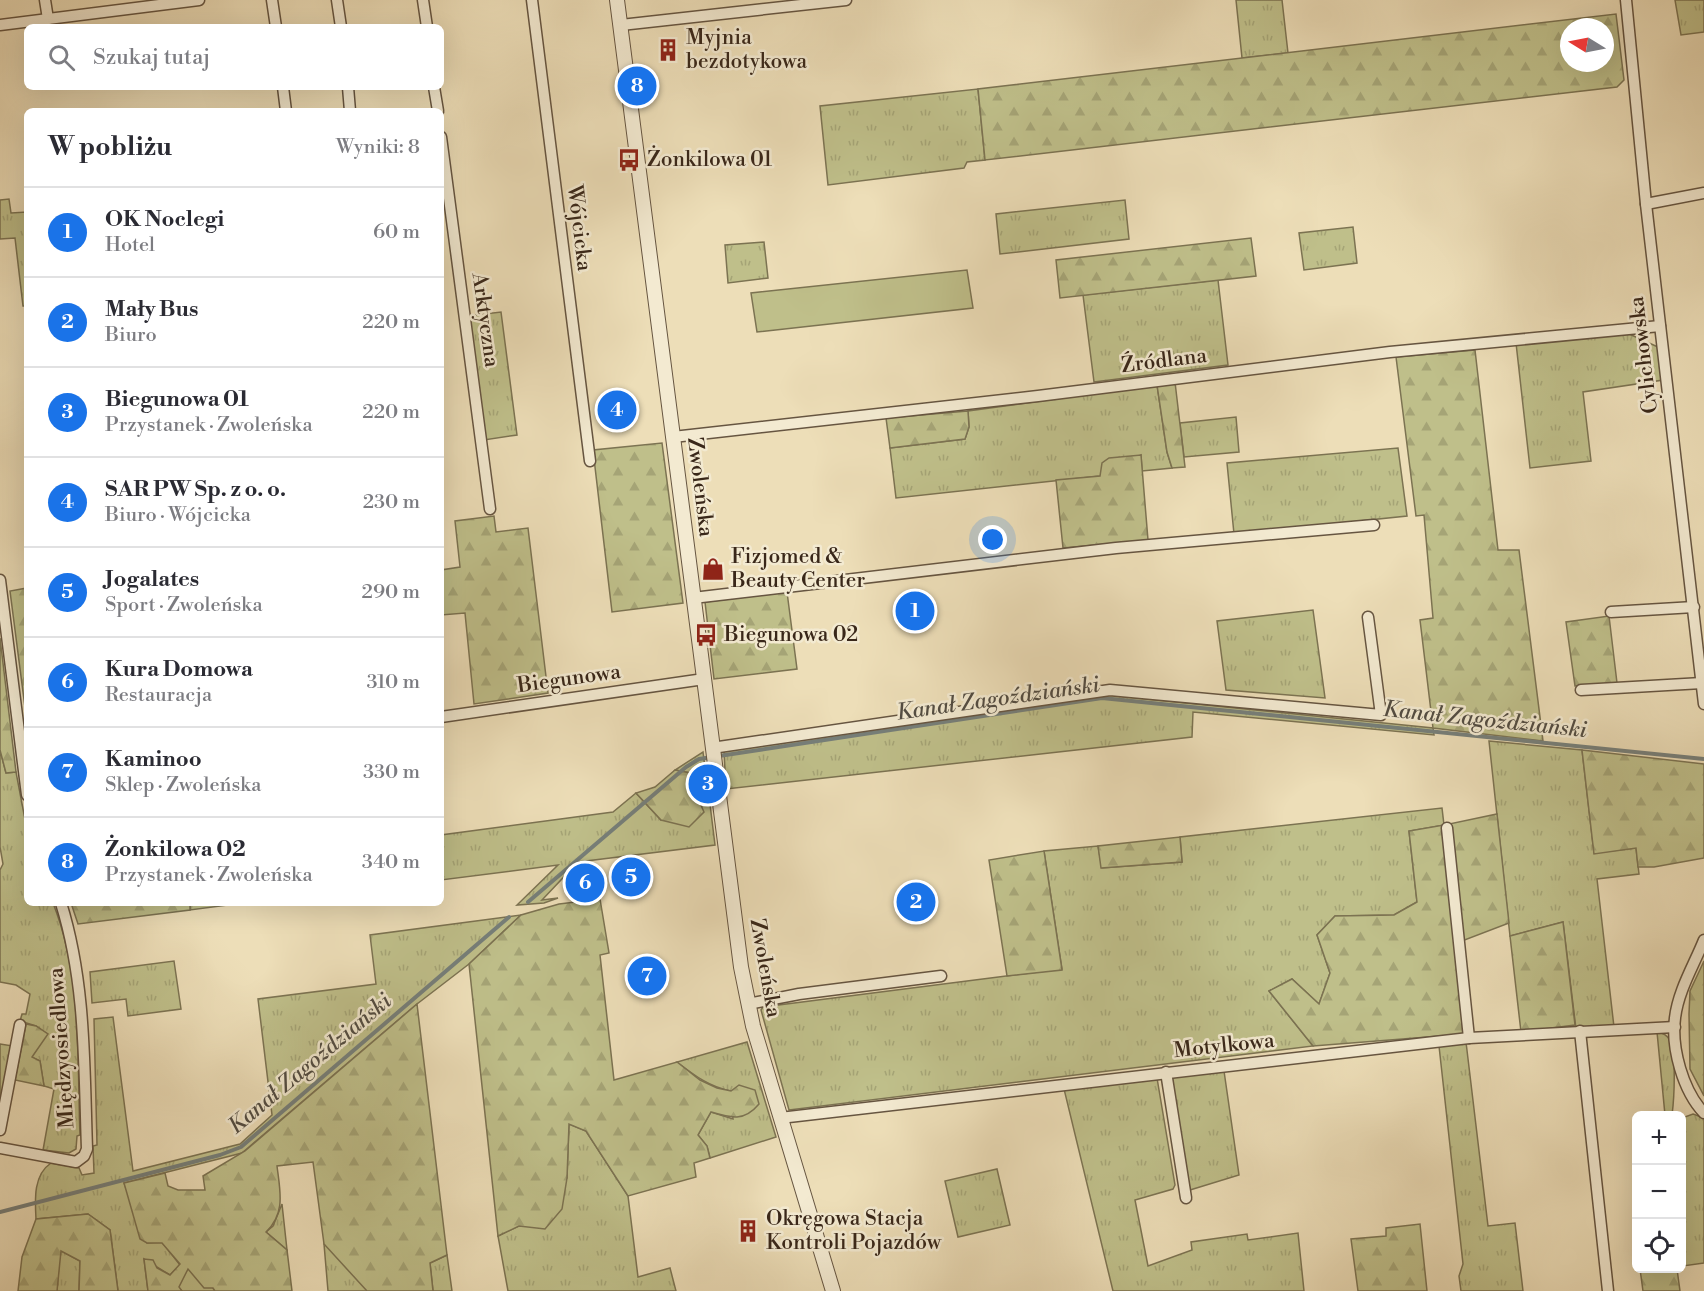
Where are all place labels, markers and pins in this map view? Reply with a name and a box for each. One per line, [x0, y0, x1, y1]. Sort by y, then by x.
place label: Myjnia bezdotykowa [686, 25, 808, 75]
building icon: Myjnia bezdotykowa [655, 37, 681, 63]
pin: 8 [618, 64, 656, 109]
place label: Żonkilowa 01 [647, 145, 772, 173]
bus stop icon: Żonkilowa 01 [616, 147, 642, 173]
pin: 4 [598, 388, 636, 432]
place label: Fizjomed & Beauty Center [730, 544, 865, 594]
shop icon: Fizjomed & Beauty Center [700, 556, 726, 582]
pin: 1 [896, 588, 934, 634]
bus stop icon: Biegunowa 02 [693, 622, 719, 648]
place label: Biegunowa 02 [723, 622, 858, 648]
pin: 3 [688, 762, 728, 806]
pin: 5 [612, 854, 650, 900]
pin: 6 [566, 860, 604, 906]
pin: 2 [896, 880, 936, 924]
pin: 7 [628, 954, 666, 998]
place label: Okręgowa Stacja Kontroli Pojazdów [766, 1206, 942, 1256]
building icon: Okręgowa Stacja Kontroli Pojazdów [735, 1218, 761, 1244]

